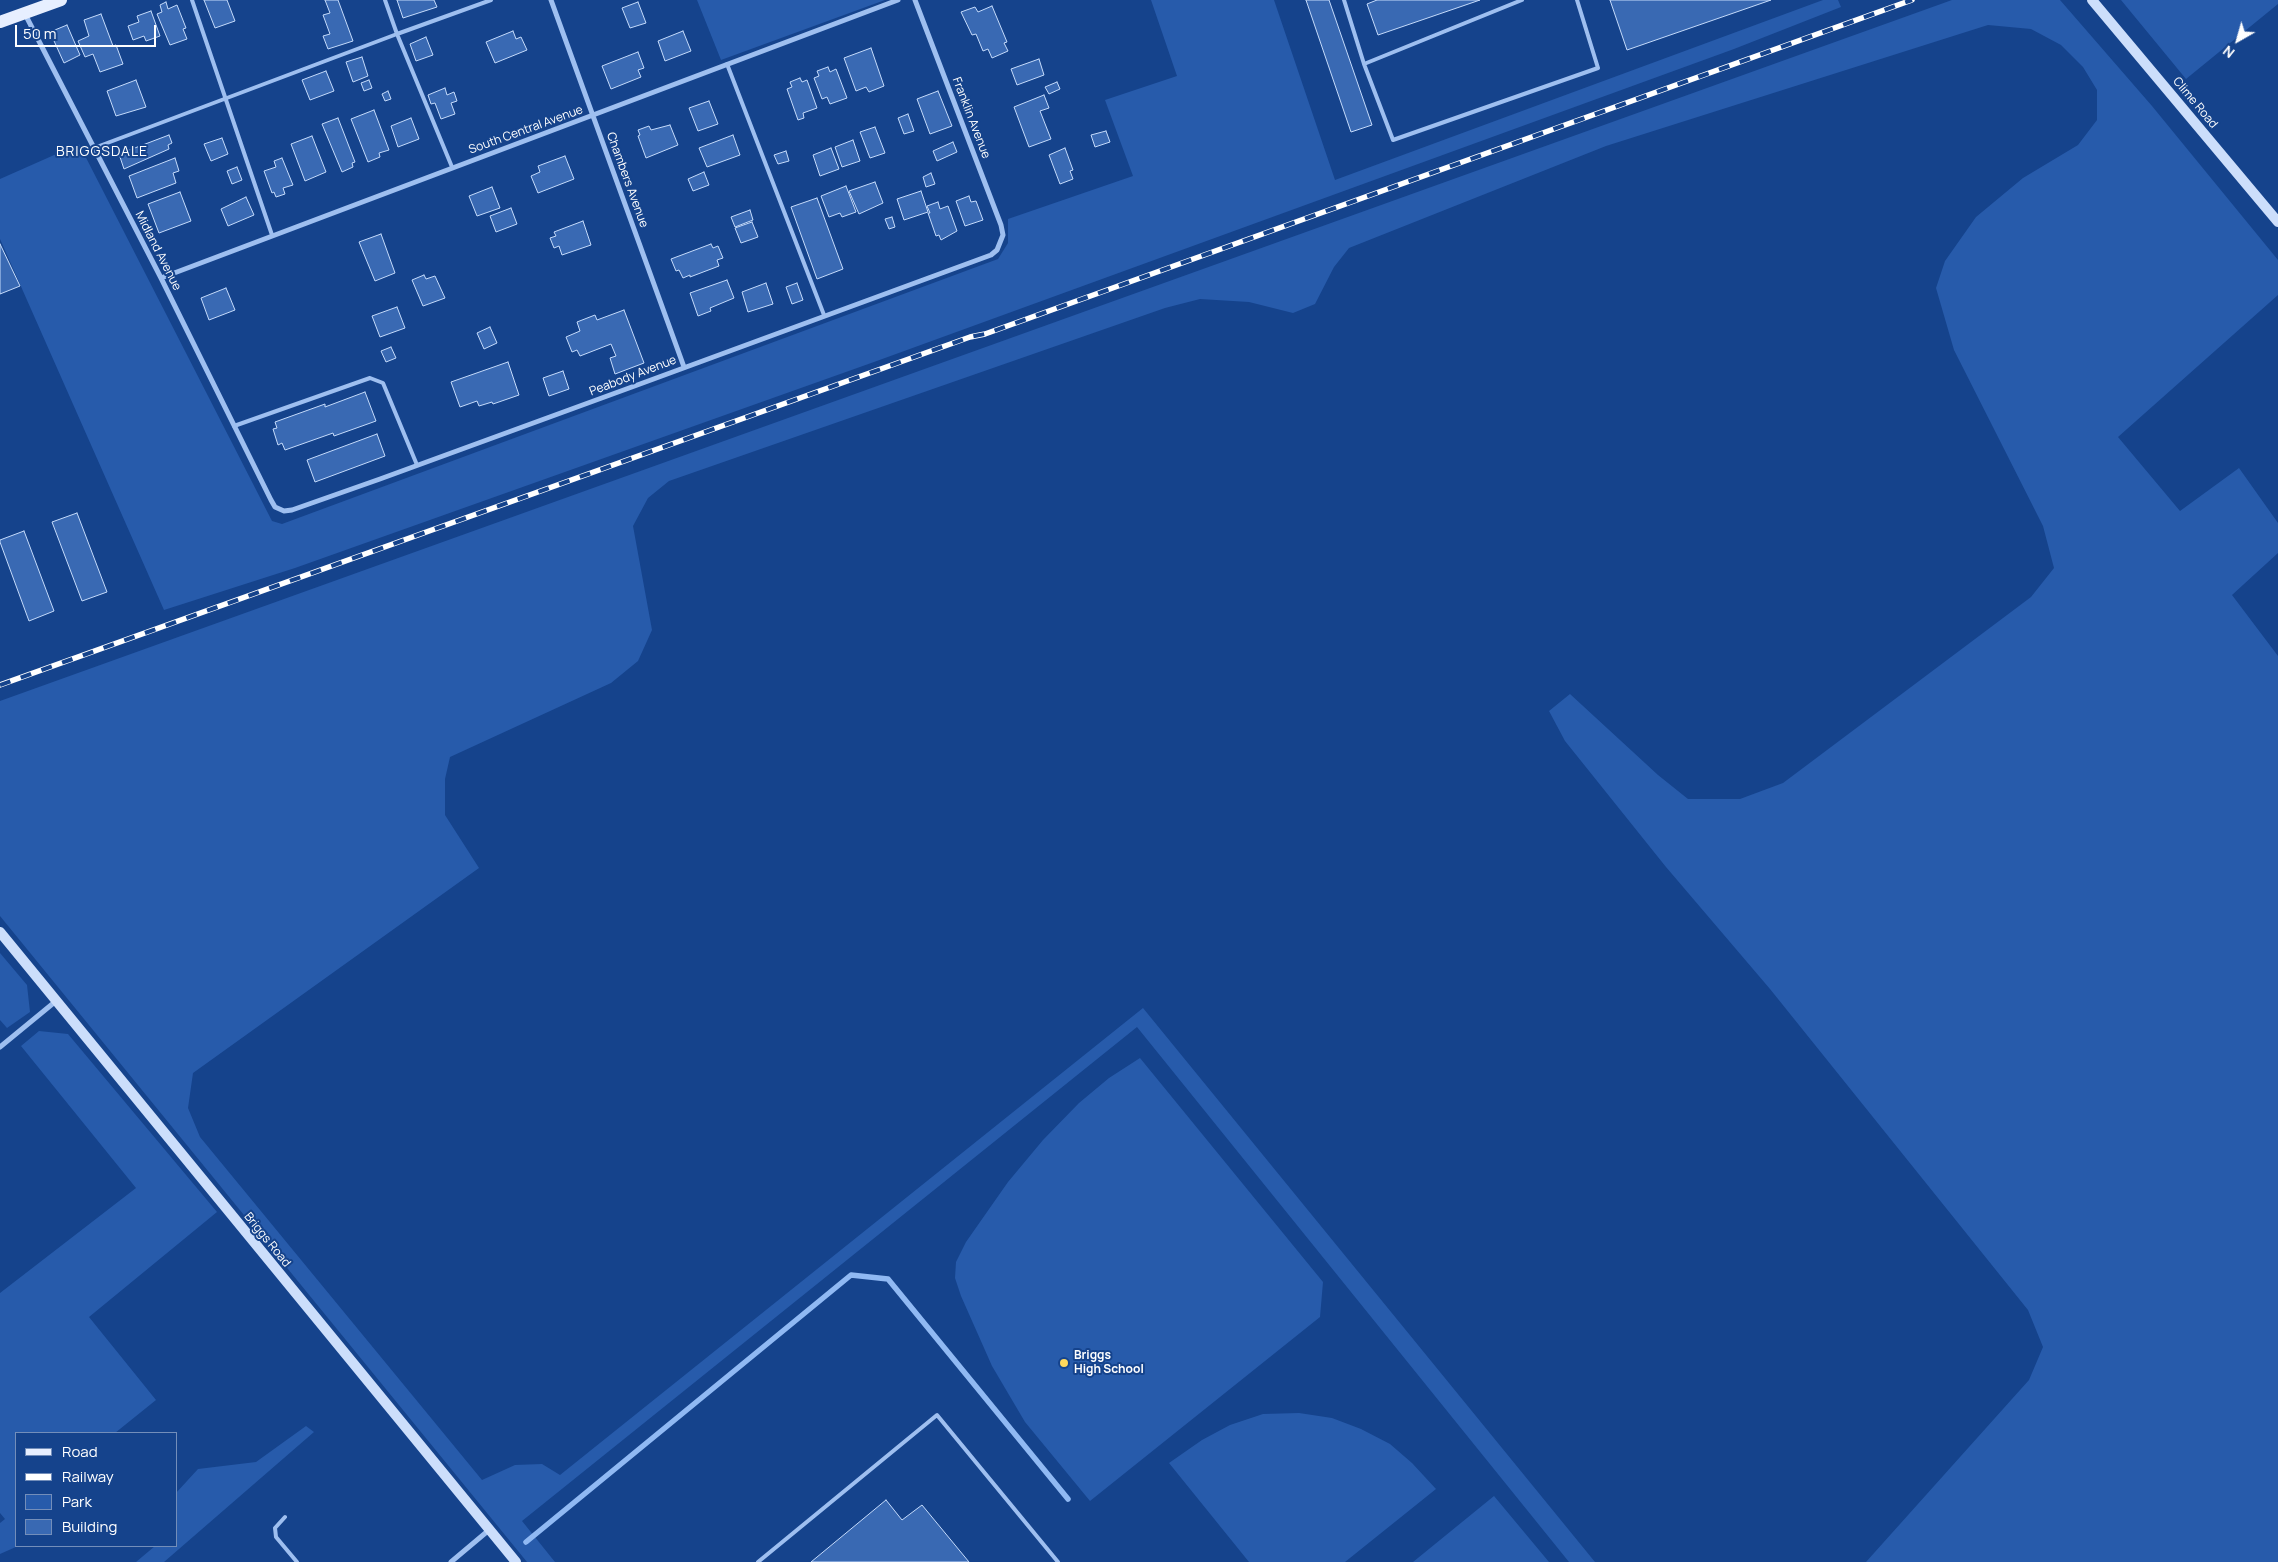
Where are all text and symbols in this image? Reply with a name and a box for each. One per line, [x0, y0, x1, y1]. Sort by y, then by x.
scale bar [18, 15, 159, 47]
north arrow [2213, 15, 2263, 65]
text: 50 m [23, 23, 57, 44]
text: N [2219, 42, 2238, 63]
street label: Franklin Avenue [949, 75, 993, 161]
street label: Clime Road [2170, 75, 2220, 131]
street label: South Central Avenue [467, 103, 585, 157]
street label: Chambers Avenue [603, 130, 651, 230]
district label: BRIGGSDALE [55, 144, 149, 160]
street label: Midland Avenue [132, 209, 184, 293]
street label: Peabody Avenue [588, 353, 678, 399]
street label: Briggs Road [241, 1210, 293, 1270]
place label: Briggs High School [1074, 1349, 1144, 1377]
marker: Briggs High School [1058, 1357, 1070, 1369]
legend [15, 1432, 178, 1547]
text: Road [62, 1441, 98, 1462]
text: Railway [62, 1466, 114, 1487]
text: Park [62, 1491, 92, 1512]
text: Building [62, 1516, 117, 1537]

